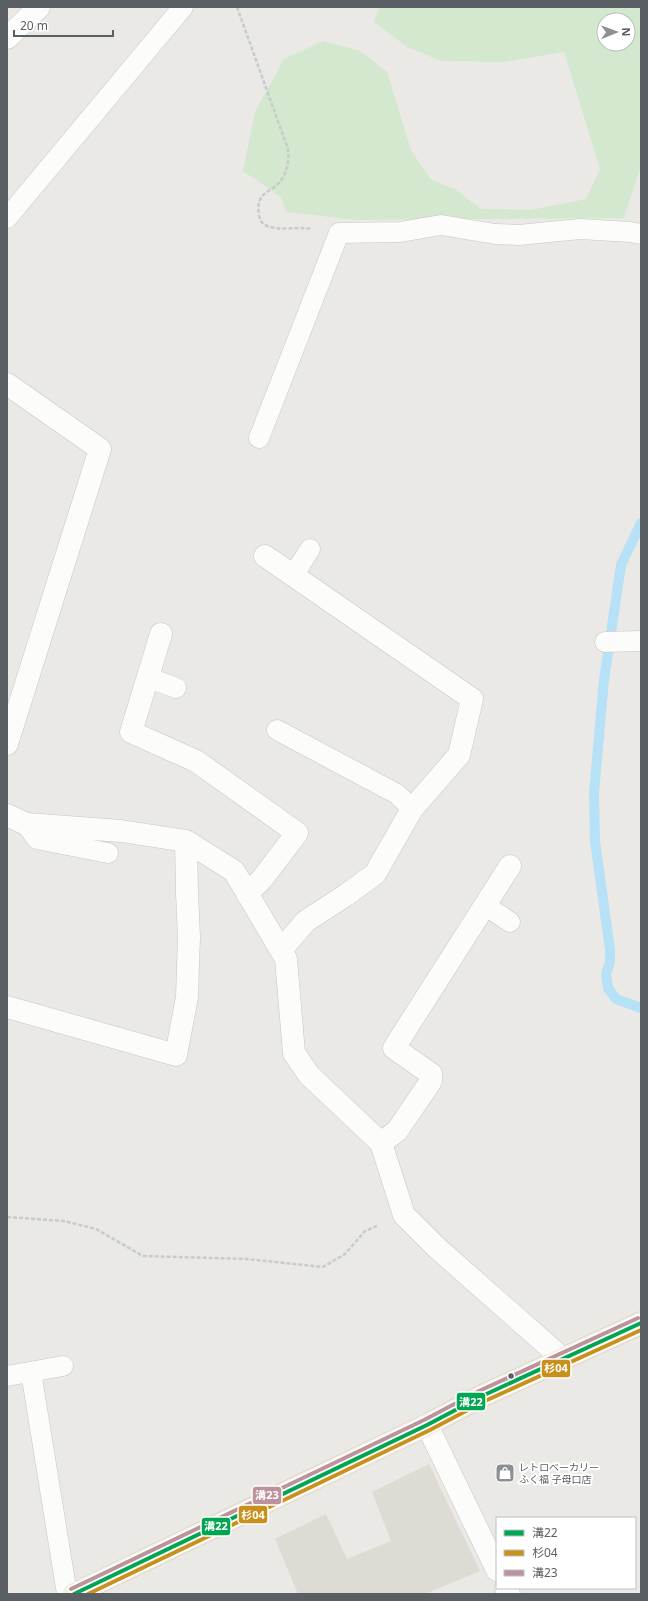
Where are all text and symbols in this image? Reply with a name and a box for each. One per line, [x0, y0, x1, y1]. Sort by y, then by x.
scale bar [14, 12, 113, 38]
north arrow [596, 12, 636, 52]
text: 20 m [20, 17, 48, 34]
text: N [619, 27, 634, 36]
line badge: 杉04 [541, 1359, 571, 1378]
text: 杉04 [544, 1360, 568, 1375]
unlabelled marker [506, 1371, 516, 1381]
line badge: 溝22 [456, 1392, 486, 1411]
text: 溝22 [459, 1394, 483, 1409]
place label: レトロベーカリー ふく福 子母口店 [519, 1460, 599, 1486]
shop icon: レトロベーカリー ふく福 子母口店 [494, 1462, 516, 1484]
line badge: 溝23 [252, 1486, 282, 1505]
text: 溝23 [255, 1487, 279, 1502]
line badge: 杉04 [238, 1505, 268, 1524]
text: 杉04 [241, 1507, 265, 1522]
line badge: 溝22 [201, 1517, 231, 1536]
legend [496, 1517, 636, 1589]
text: 溝22 [204, 1518, 228, 1533]
text: 溝22 [532, 1524, 558, 1541]
text: 杉04 [532, 1544, 558, 1561]
text: 溝23 [532, 1564, 558, 1581]

